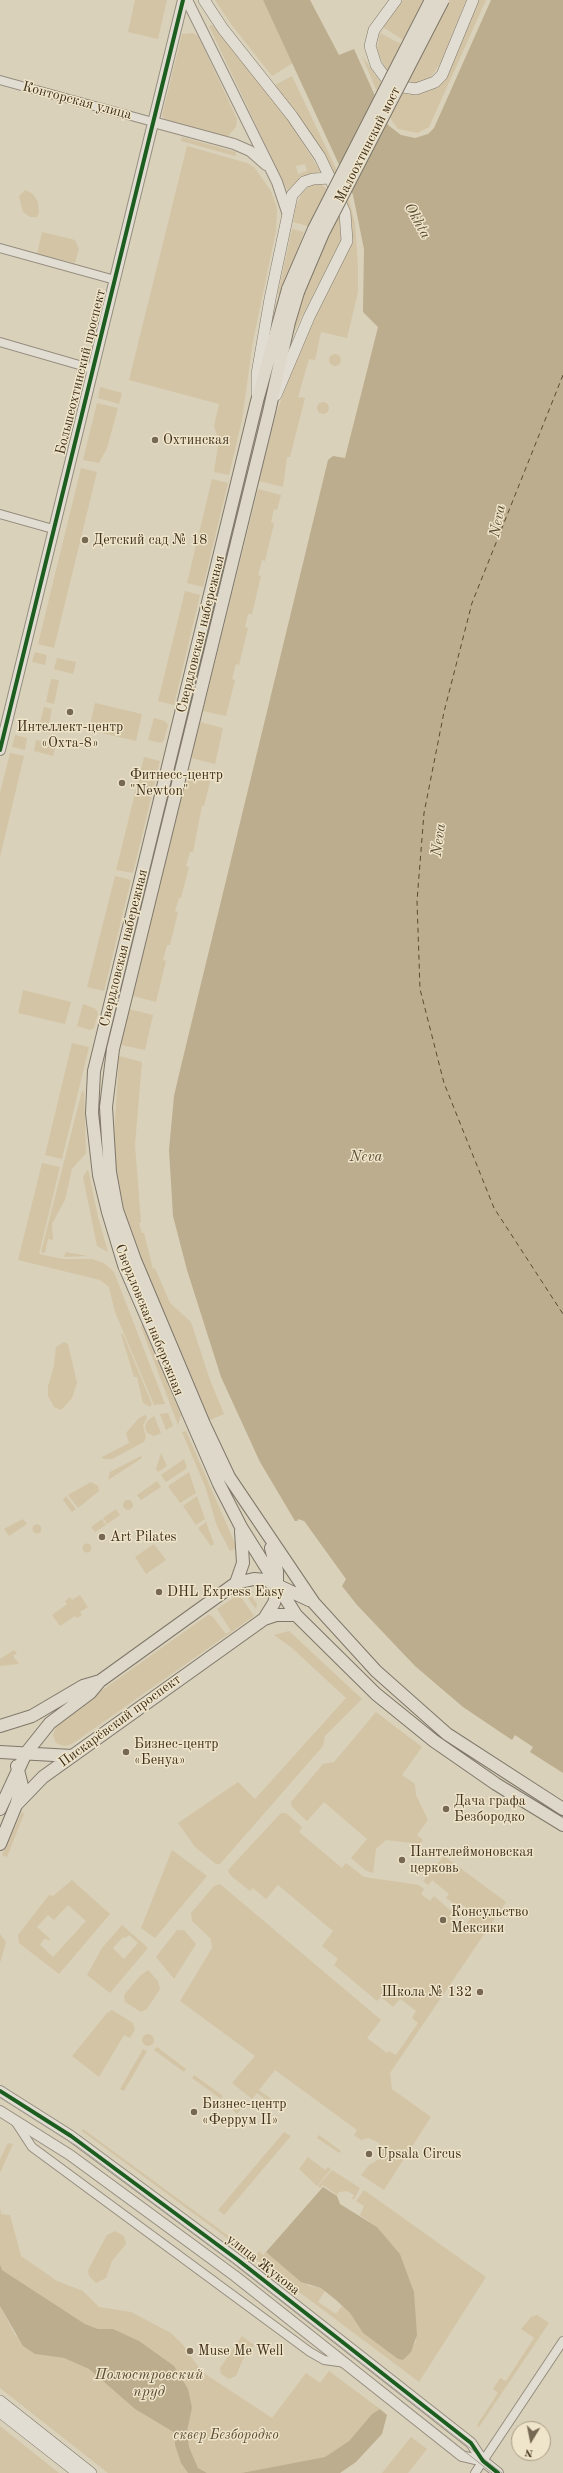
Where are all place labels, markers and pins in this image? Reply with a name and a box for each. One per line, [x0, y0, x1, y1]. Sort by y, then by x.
place label: Охтинская [163, 432, 229, 448]
marker: Охтинская [150, 435, 160, 445]
place label: Детский сад № 18 [93, 532, 207, 548]
marker: Детский сад № 18 [80, 535, 90, 545]
marker: Интеллект-центр «Охта-8» [65, 707, 75, 717]
place label: Интеллект-центр «Охта-8» [17, 719, 123, 752]
place label: Фитнесс-центр "Newton" [130, 767, 223, 800]
marker: Фитнесс-центр "Newton" [117, 778, 127, 788]
place label: Art Pilates [110, 1529, 177, 1545]
marker: Art Pilates [97, 1532, 107, 1542]
place label: DHL Express Easy [167, 1584, 285, 1600]
marker: DHL Express Easy [154, 1587, 164, 1597]
place label: Бизнес-центр «Бенуа» [134, 1736, 219, 1768]
marker: Бизнес-центр «Бенуа» [121, 1747, 131, 1757]
place label: Дача графа Безбородко [454, 1793, 526, 1826]
marker: Дача графа Безбородко [441, 1804, 451, 1814]
place label: Пантелеймоновская церковь [410, 1844, 533, 1876]
marker: Пантелеймоновская церковь [397, 1855, 407, 1865]
place label: Консульство Мексики [451, 1904, 529, 1936]
marker: Консульство Мексики [438, 1915, 448, 1925]
place label: Школа № 132 [381, 1984, 472, 2000]
marker: Школа № 132 [475, 1987, 485, 1997]
place label: Бизнес-центр «Феррум II» [202, 2096, 287, 2128]
marker: Бизнес-центр «Феррум II» [189, 2107, 199, 2117]
place label: Upsala Circus [377, 2146, 461, 2162]
marker: Upsala Circus [364, 2149, 374, 2159]
place label: Muse Me Well [198, 2343, 283, 2359]
marker: Muse Me Well [185, 2346, 195, 2356]

